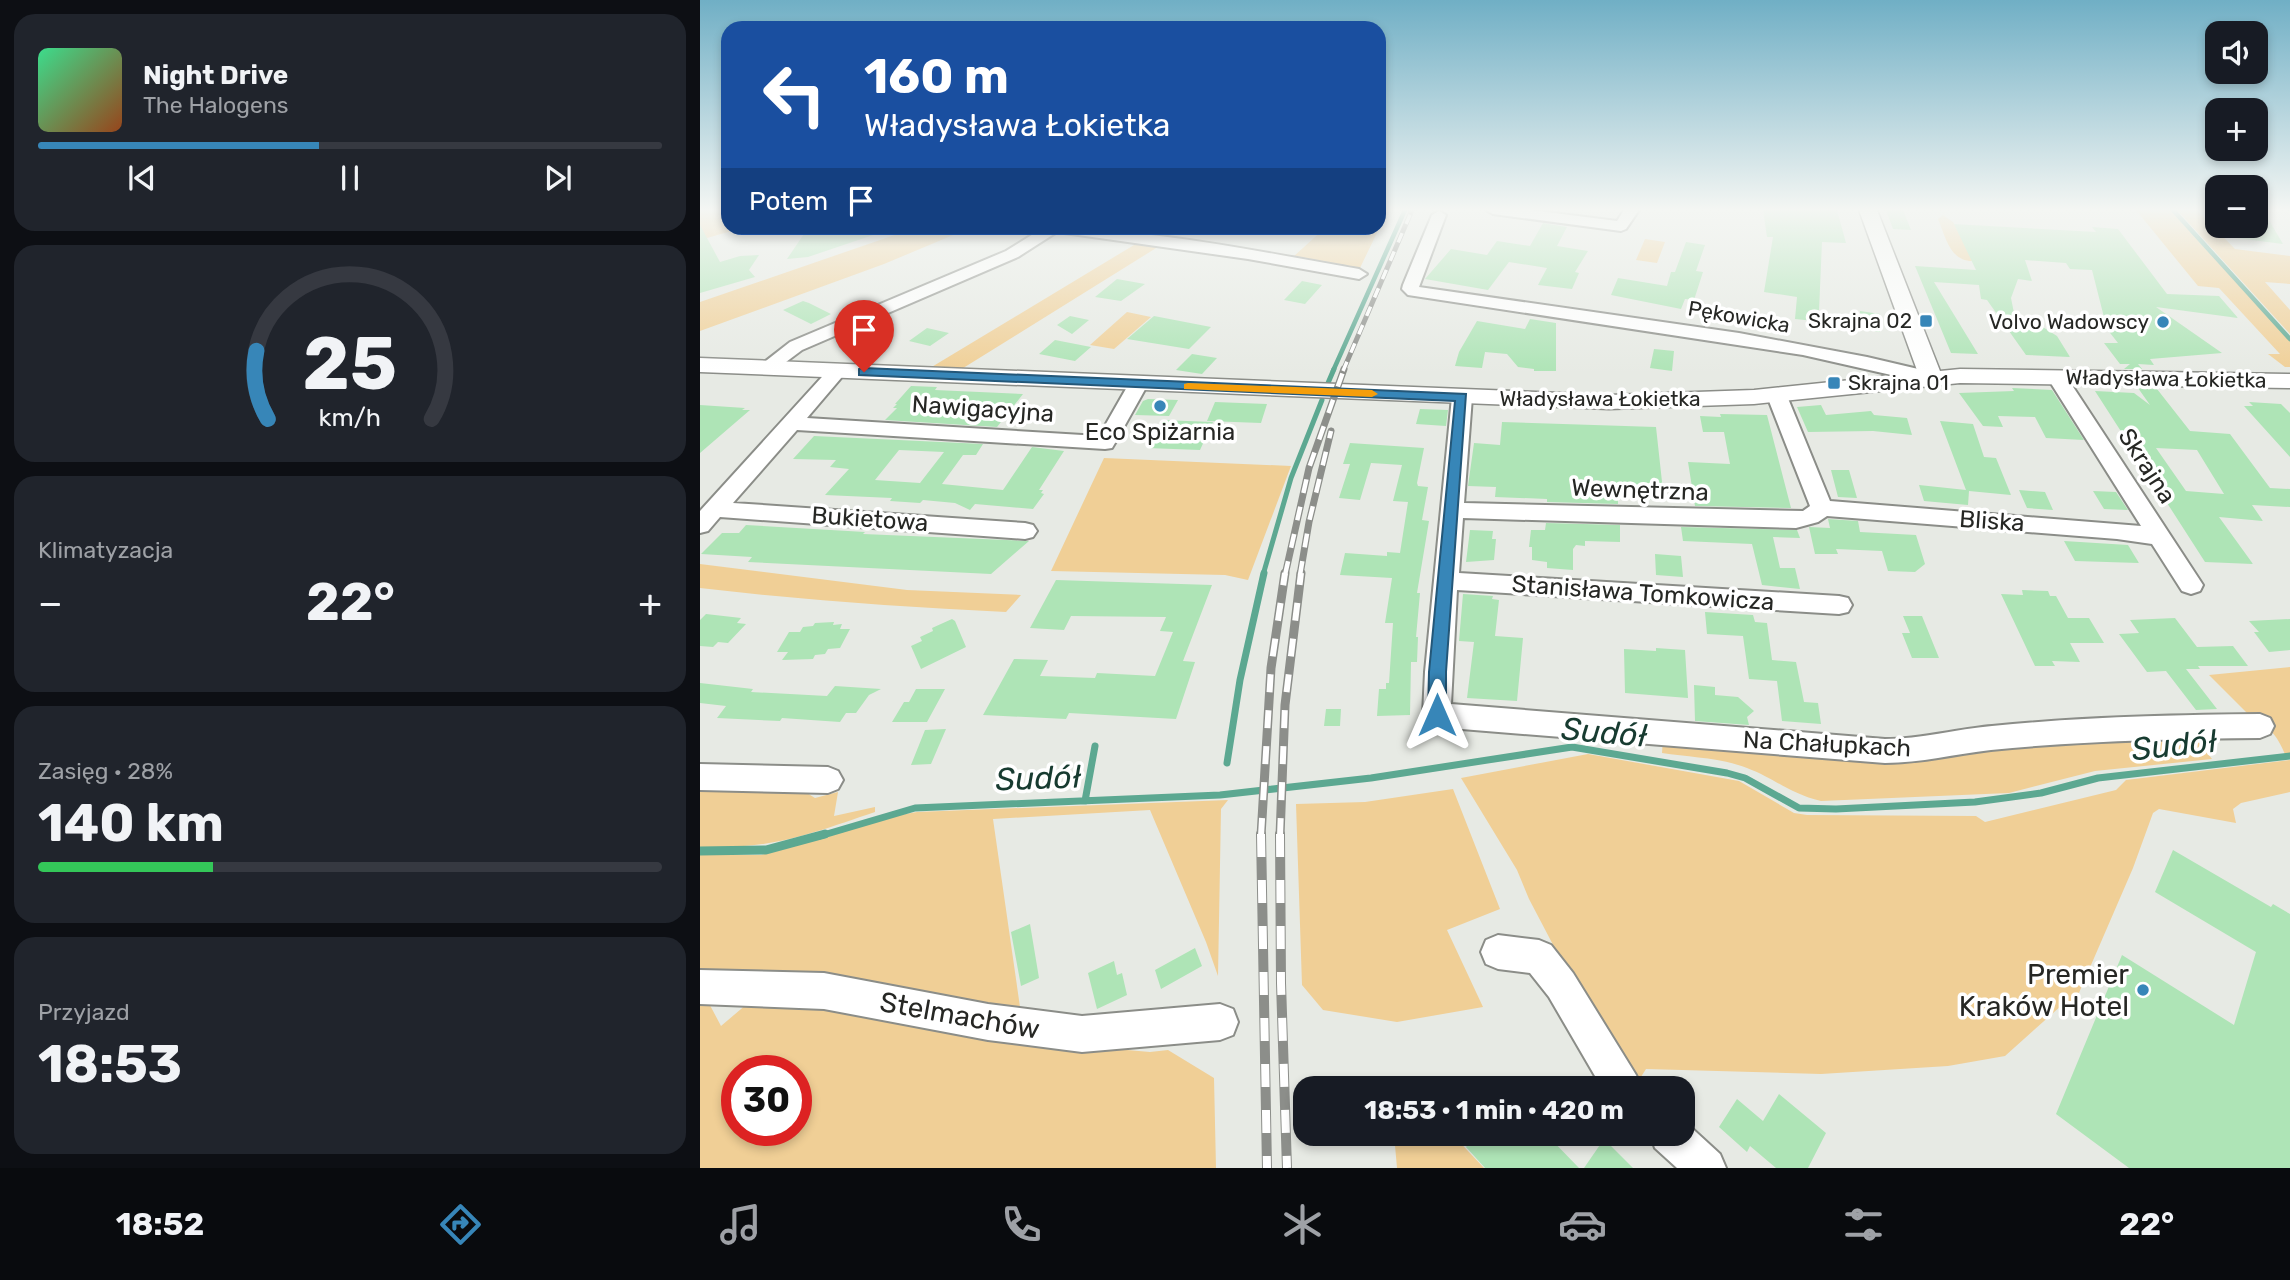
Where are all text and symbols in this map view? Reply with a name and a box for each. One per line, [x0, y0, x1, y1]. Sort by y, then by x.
map controls [2205, 21, 2268, 238]
button: sound [2205, 21, 2268, 84]
text: 160 m [864, 47, 1009, 105]
icon: left [749, 49, 840, 140]
text: Night Drive [143, 60, 288, 91]
text: The Halogens [143, 91, 289, 119]
button: + [2205, 98, 2268, 161]
text: Władysława Łokietka [864, 106, 1171, 144]
icon: previous [123, 159, 161, 197]
icon: pause [331, 159, 369, 197]
icon: next [539, 159, 577, 197]
button: − [2205, 175, 2268, 238]
icon: arrive [842, 182, 880, 220]
text: Potem [749, 186, 828, 217]
street label: Pękowicka [1686, 295, 1792, 338]
pin [834, 300, 894, 372]
place label: Skrajna 02 [1808, 308, 1912, 333]
place label: Volvo Wadowscy [1989, 309, 2149, 334]
icon: arrive [845, 311, 883, 349]
marker: Skrajna 02 [1918, 313, 1934, 329]
marker: Volvo Wadowscy [2155, 314, 2171, 330]
text: 25 [303, 322, 397, 408]
street label: Władysława Łokietka [2065, 364, 2267, 393]
place label: Skrajna 01 [1848, 370, 1949, 395]
marker: Skrajna 01 [1826, 375, 1842, 391]
street label: Władysława Łokietka [1499, 386, 1701, 411]
street label: Nawigacyjna [911, 390, 1055, 428]
marker: Eco Spiżarnia [1152, 398, 1168, 414]
text: km/h [319, 403, 381, 432]
place label: Eco Spiżarnia [1085, 418, 1235, 446]
street label: Skrajna [2112, 423, 2182, 509]
street label: Wewnętrzna [1571, 474, 1709, 506]
street label: Bukietowa [811, 501, 929, 537]
street label: Bliska [1958, 505, 2026, 537]
text: Klimatyzacja [38, 536, 173, 564]
street label: Stanisława Tomkowicza [1511, 570, 1775, 616]
text: 22° [306, 571, 395, 633]
text: − [38, 580, 63, 626]
text: + [638, 580, 662, 626]
position arrow [1400, 678, 1474, 752]
water label: Sudół [1560, 709, 1649, 755]
water label: Sudół [2130, 722, 2220, 768]
street label: Na Chałupkach [1742, 726, 1912, 762]
text: Zasięg · 28% [38, 757, 173, 785]
water label: Sudół [995, 757, 1082, 798]
text: 140 km [38, 792, 224, 854]
place label: Premier Kraków Hotel [1959, 958, 2129, 1023]
marker: Premier Kraków Hotel [2135, 982, 2151, 998]
street label: Stelmachów [877, 985, 1042, 1046]
text: Przyjazd [38, 998, 130, 1026]
text: 18:53 [38, 1033, 182, 1095]
speed limit sign: 30 [721, 1055, 812, 1146]
text: 18:53 · 1 min · 420 m [1364, 1095, 1624, 1126]
icon: directions [436, 1200, 485, 1249]
icon: music [716, 1200, 765, 1249]
icon: phone [997, 1200, 1046, 1249]
icon: climate [1278, 1200, 1327, 1249]
icon: car [1558, 1200, 1607, 1249]
icon: filters [1839, 1200, 1888, 1249]
text: 18:52 [116, 1205, 204, 1243]
text: 22° [2119, 1205, 2174, 1243]

